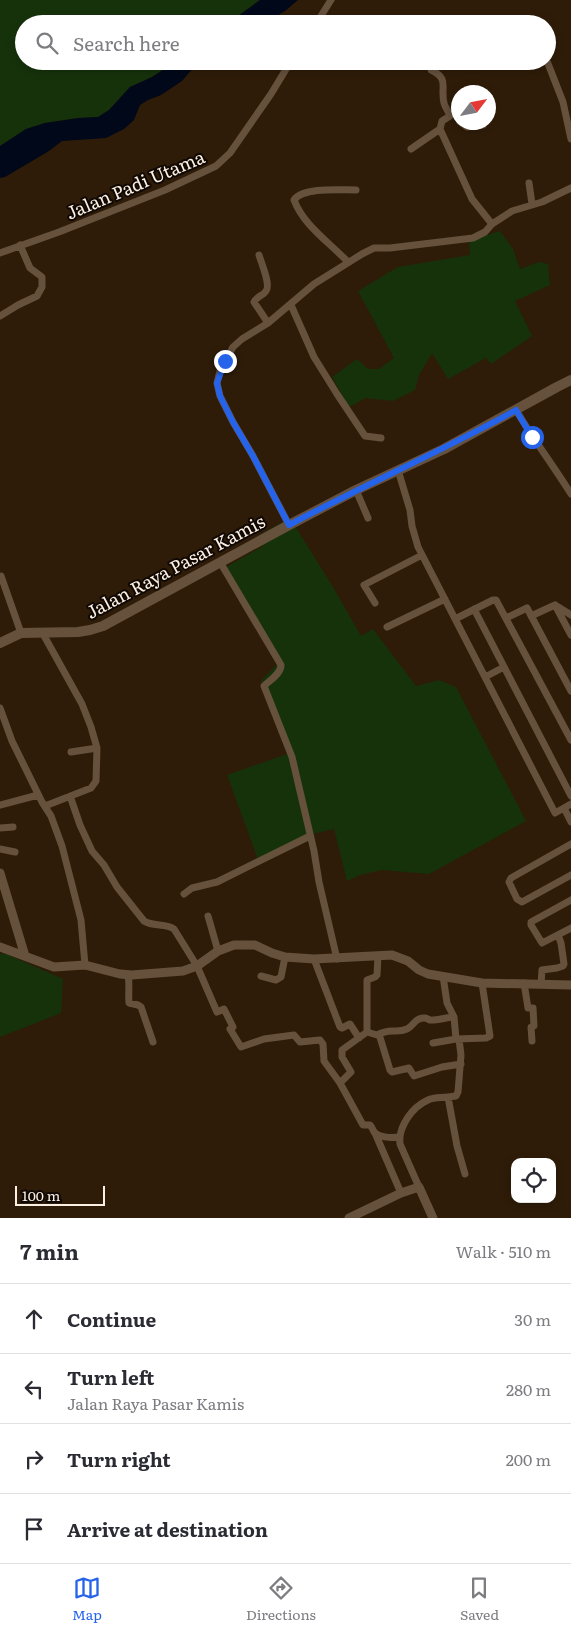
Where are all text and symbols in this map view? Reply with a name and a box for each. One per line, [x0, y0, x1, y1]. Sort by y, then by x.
search box [15, 15, 556, 70]
icon: search [33, 29, 61, 57]
text: Search here [73, 29, 180, 57]
north arrow [451, 85, 496, 130]
street label: Jalan Padi Utama [61, 142, 209, 225]
route end [214, 350, 237, 373]
route start [521, 426, 544, 449]
street label: Jalan Raya Pasar Kamis [81, 507, 269, 625]
map controls [511, 1158, 556, 1203]
button: locate [511, 1158, 556, 1203]
scale bar [15, 1183, 105, 1206]
text: 100 m [22, 1185, 60, 1205]
text: 7 min [20, 1235, 79, 1266]
text: Walk · 510 m [456, 1239, 551, 1263]
icon: ahead [20, 1305, 48, 1333]
text: Continue [67, 1305, 156, 1333]
text: 30 m [514, 1307, 551, 1331]
text: Turn left [67, 1363, 154, 1391]
icon: left [20, 1375, 48, 1403]
text: 280 m [506, 1377, 551, 1401]
text: Jalan Raya Pasar Kamis [67, 1391, 244, 1415]
icon: right [20, 1445, 48, 1473]
text: Turn right [67, 1445, 171, 1473]
text: 200 m [506, 1447, 551, 1471]
icon: arrive [20, 1515, 48, 1543]
text: Arrive at destination [67, 1515, 268, 1543]
tab: Map [72, 1574, 102, 1624]
tab: Directions [246, 1574, 316, 1624]
tab: Saved [460, 1574, 499, 1624]

